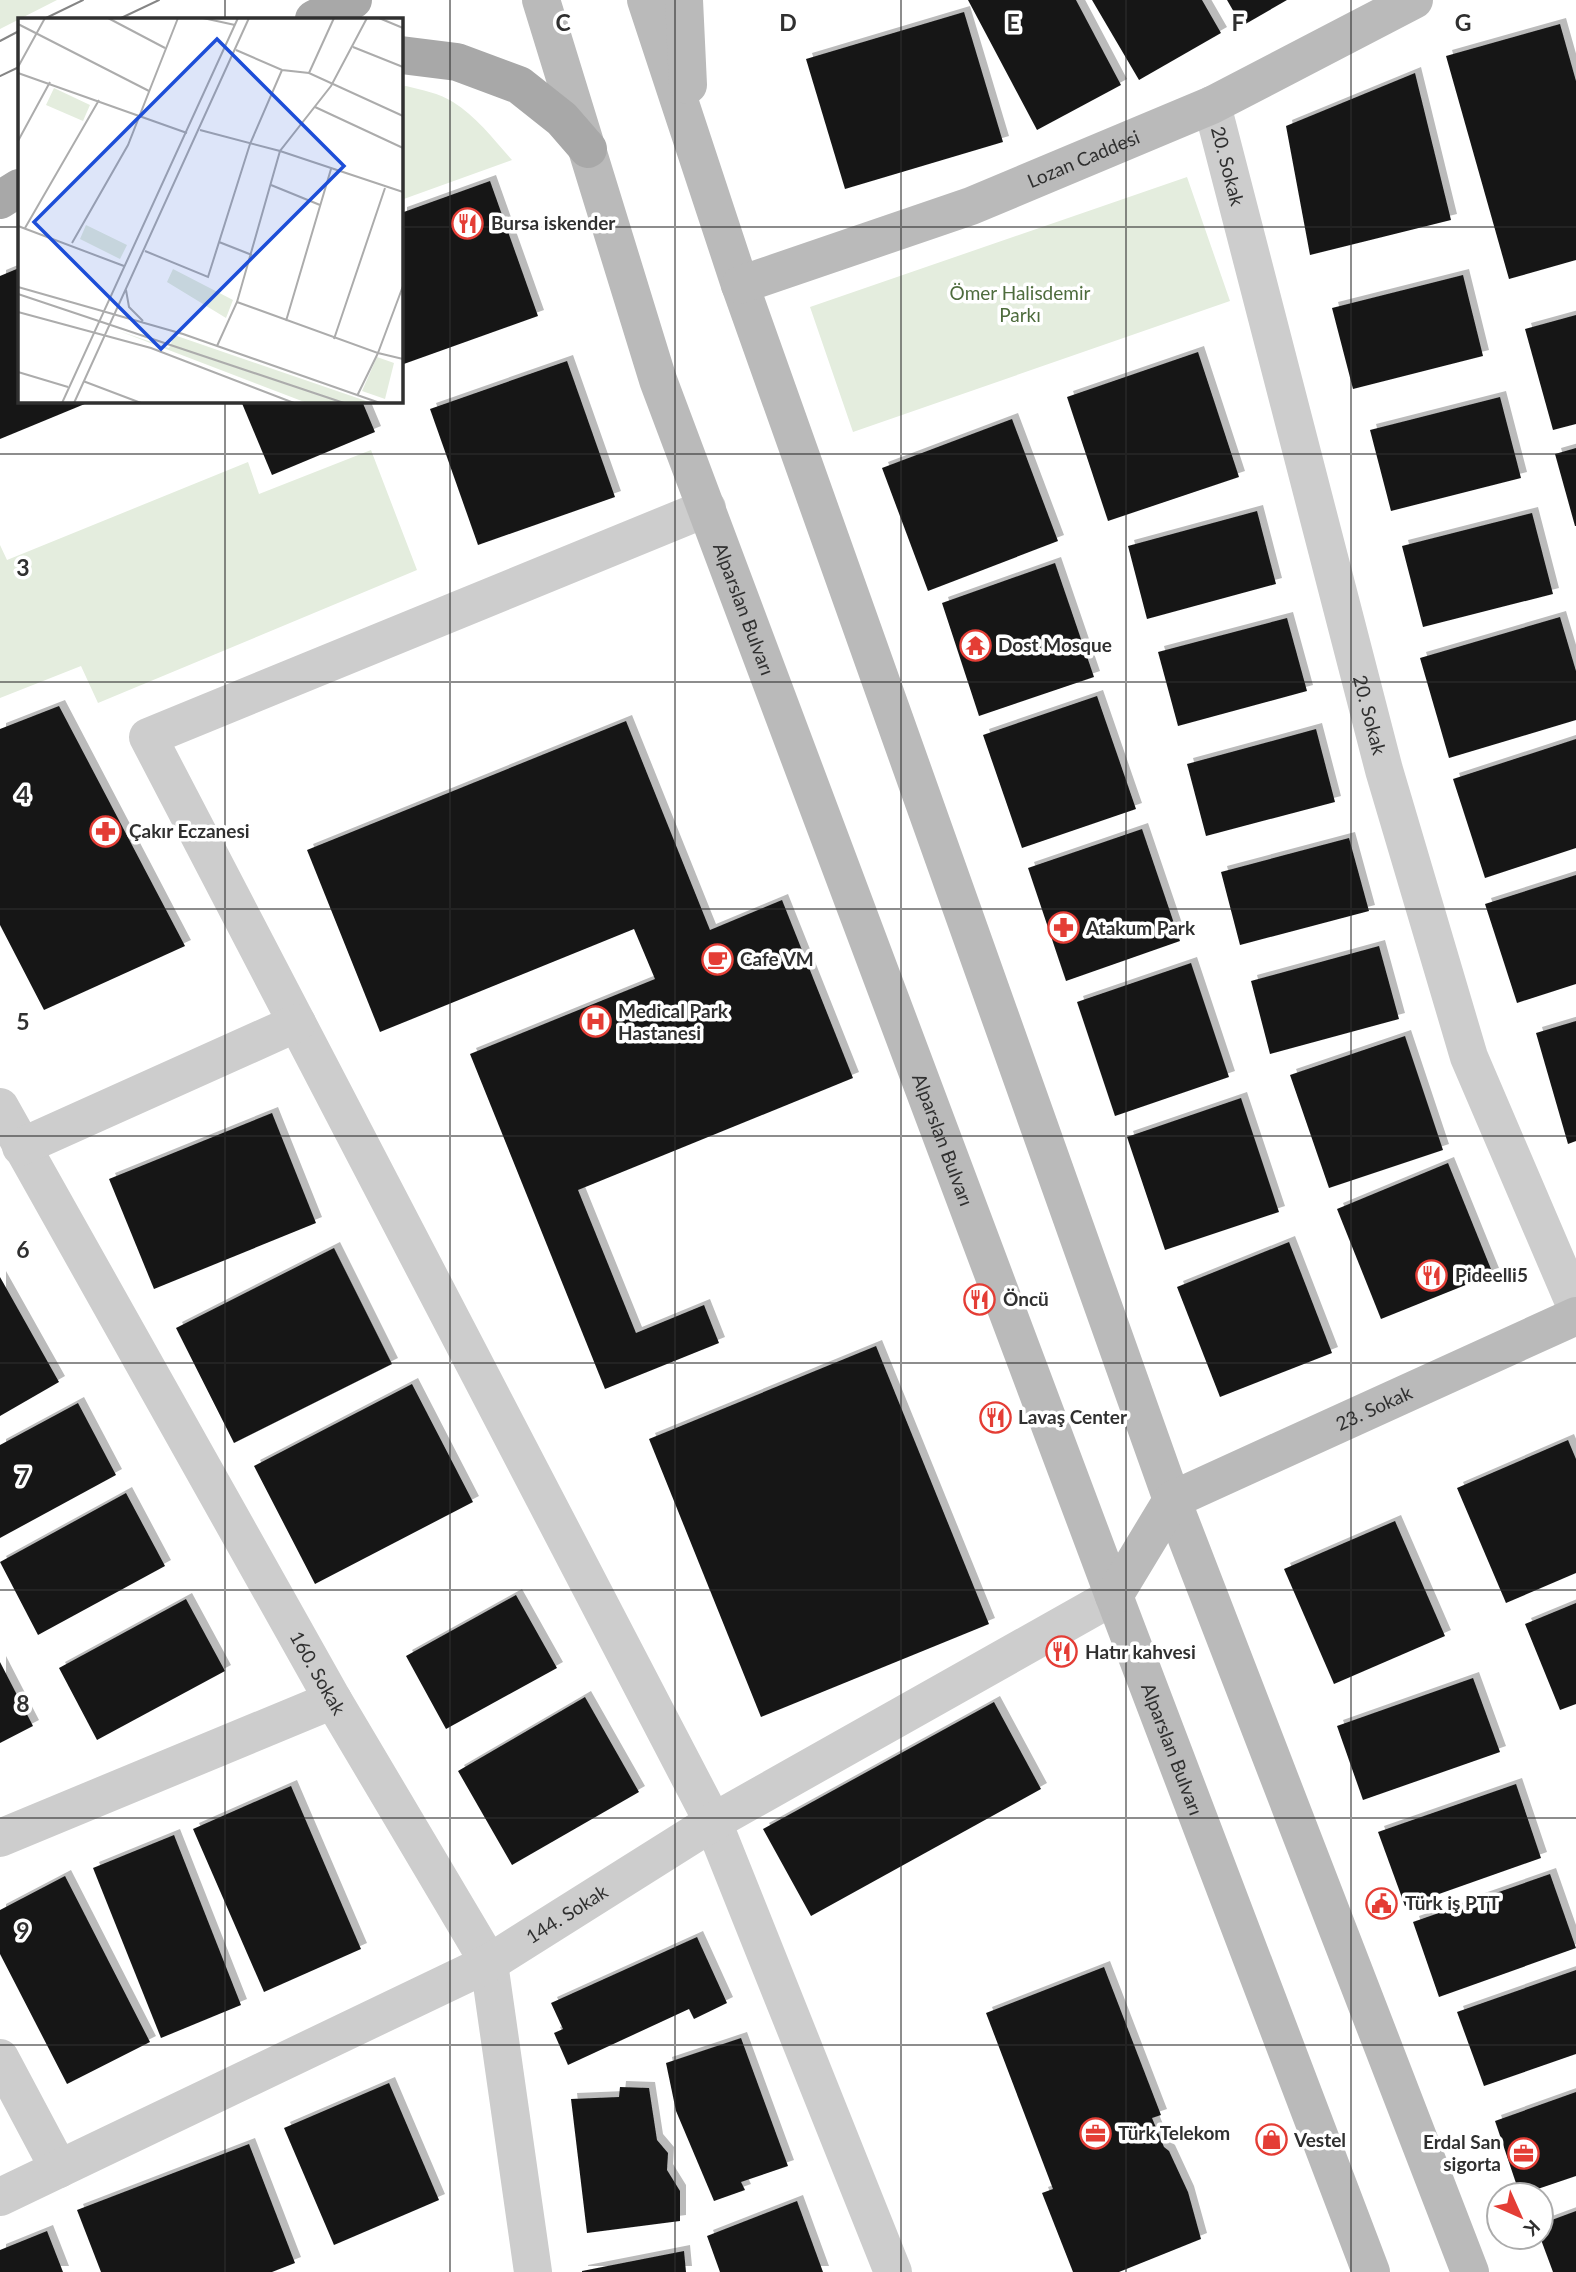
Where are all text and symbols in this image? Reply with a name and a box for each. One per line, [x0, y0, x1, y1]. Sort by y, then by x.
text: C [555, 8, 571, 36]
text: D [779, 8, 797, 36]
text: E [1006, 8, 1020, 36]
text: F [1231, 8, 1245, 36]
text: G [1455, 8, 1471, 36]
inset map [18, 18, 402, 402]
street label: 20. Sokak [1207, 124, 1250, 208]
street label: Lozan Caddesi [1024, 125, 1143, 192]
restaurant icon: Bursa iskender [451, 206, 485, 240]
place label: Bursa iskender [491, 211, 616, 234]
park label: Ömer Halisdemir Parkı [950, 281, 1090, 326]
street label: Alparslan Bulvarı [709, 539, 780, 678]
text: 3 [16, 553, 30, 581]
temple icon: Dost Mosque [958, 628, 992, 662]
place label: Dost Mosque [998, 633, 1112, 656]
street label: 20. Sokak [1349, 673, 1392, 757]
text: 4 [16, 780, 30, 808]
pharmacy icon: Çakır Eczanesi [89, 814, 123, 848]
place label: Çakır Eczanesi [129, 819, 250, 842]
pharmacy icon: Atakum Park [1046, 911, 1080, 945]
place label: Atakum Park [1085, 916, 1196, 939]
cafe icon: Cafe VM [700, 942, 734, 976]
place label: Cafe VM [740, 947, 814, 970]
place label: Medical Park Hastanesi [618, 999, 729, 1044]
hospital icon: Medical Park Hastanesi [578, 1005, 612, 1039]
text: 5 [16, 1007, 30, 1035]
street label: Alparslan Bulvarı [908, 1070, 979, 1209]
text: 6 [16, 1235, 30, 1263]
restaurant icon: Pideelli5 [1415, 1258, 1449, 1292]
place label: Pideelli5 [1455, 1263, 1528, 1286]
restaurant icon: Öncü [963, 1282, 997, 1316]
place label: Öncü [1003, 1287, 1049, 1310]
street label: 23. Sokak [1332, 1380, 1416, 1435]
restaurant icon: Lavaş Center [978, 1400, 1012, 1434]
place label: Lavaş Center [1018, 1405, 1128, 1428]
text: 7 [16, 1462, 30, 1490]
street label: 160. Sokak [286, 1627, 351, 1719]
restaurant icon: Hatır kahvesi [1045, 1635, 1079, 1669]
place label: Hatır kahvesi [1085, 1640, 1196, 1663]
street label: Alparslan Bulvarı [1137, 1679, 1208, 1818]
text: 8 [16, 1689, 30, 1717]
street label: 144. Sokak [521, 1879, 612, 1948]
public building icon: Türk iş PTT [1365, 1886, 1399, 1920]
place label: Türk iş PTT [1405, 1891, 1500, 1914]
text: 9 [16, 1916, 30, 1944]
office icon: Türk Telekom [1078, 2116, 1112, 2150]
place label: Türk Telekom [1118, 2121, 1230, 2144]
shop icon: Vestel [1254, 2123, 1288, 2157]
place label: Vestel [1293, 2128, 1346, 2151]
place label: Erdal San sigorta [1423, 2130, 1501, 2175]
office icon: Erdal San sigorta [1507, 2136, 1541, 2170]
north arrow [1485, 2181, 1555, 2251]
text: K [1519, 2216, 1545, 2242]

